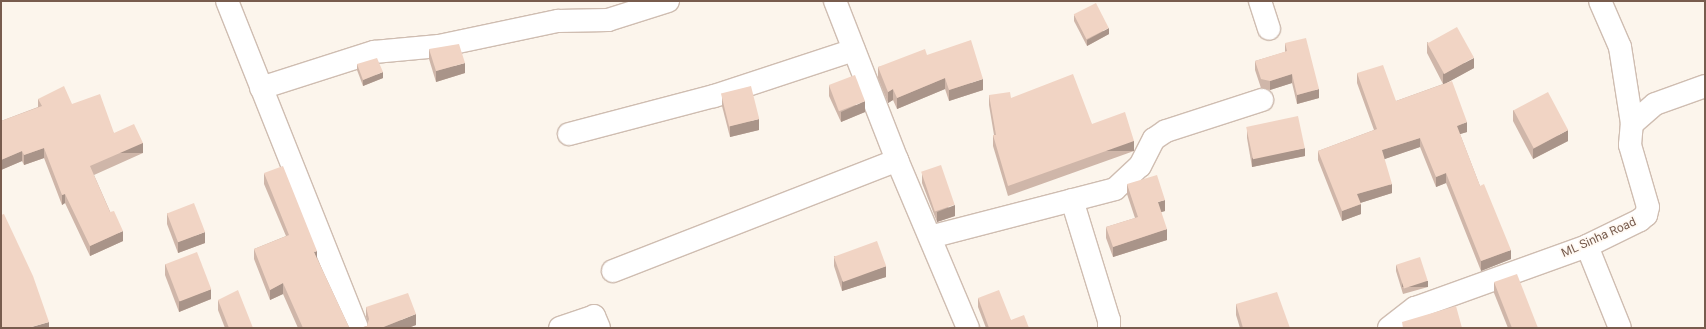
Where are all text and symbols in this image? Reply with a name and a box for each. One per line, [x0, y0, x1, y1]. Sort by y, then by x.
street label: ML Sinha Road [1559, 215, 1639, 261]

